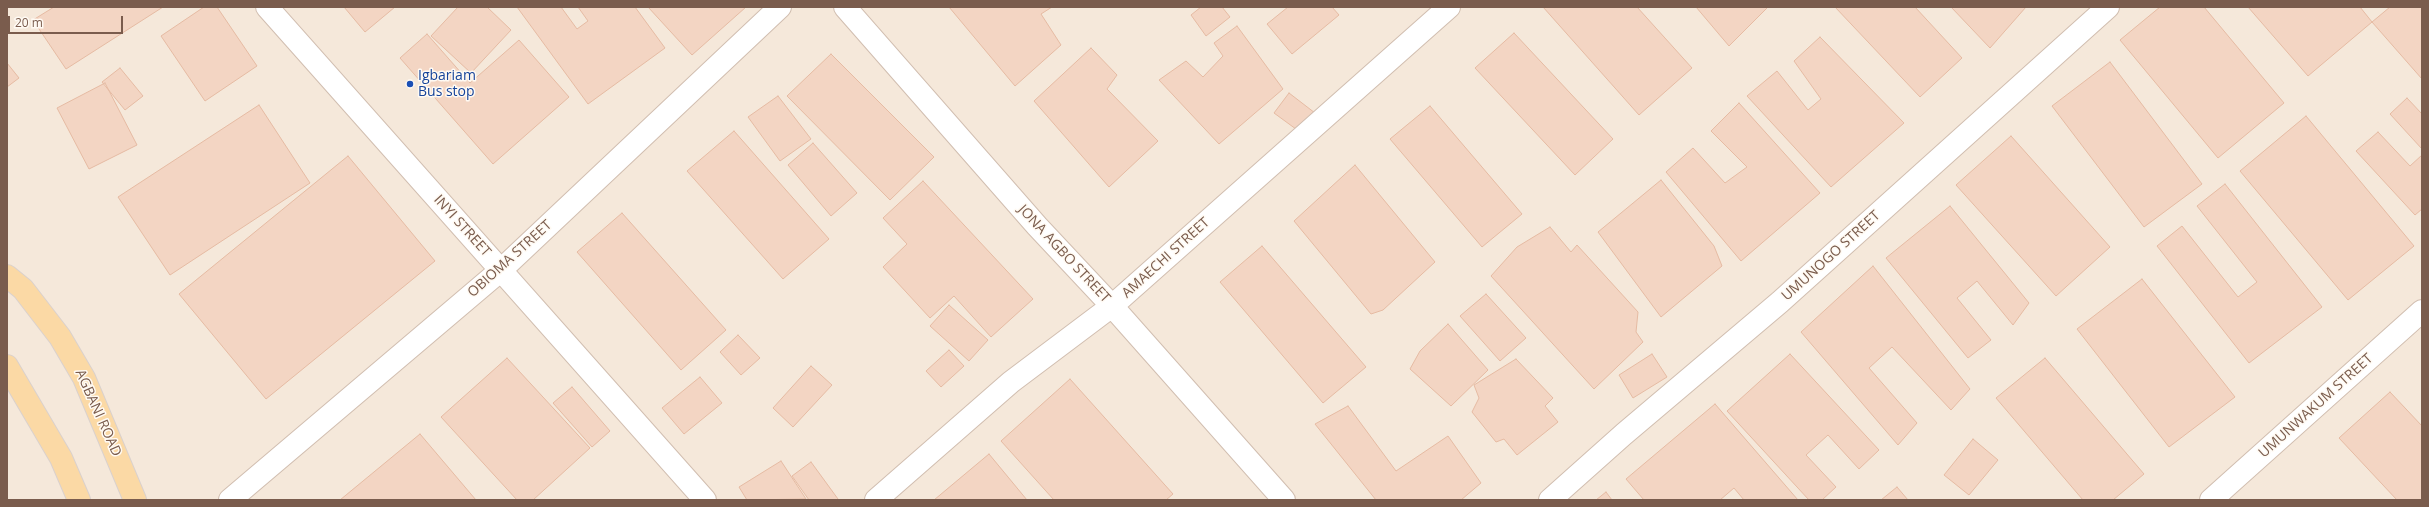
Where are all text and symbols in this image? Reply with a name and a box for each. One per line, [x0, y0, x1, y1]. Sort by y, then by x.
scale bar [10, 8, 125, 34]
text: 20 m [15, 14, 43, 31]
place label: Igbariam Bus stop [418, 68, 476, 100]
marker: Igbariam Bus stop [405, 79, 415, 89]
street label: INYI STREET [430, 192, 494, 260]
street label: JONA AGBO STREET [1014, 202, 1114, 306]
street label: UMUNOGO STREET [1778, 207, 1884, 305]
street label: AMAECHI STREET [1119, 214, 1213, 302]
street label: OBIOMA STREET [465, 217, 555, 301]
street label: UMUNWAKUM STREET [2256, 350, 2376, 462]
street label: AGBANI ROAD [71, 367, 125, 459]

